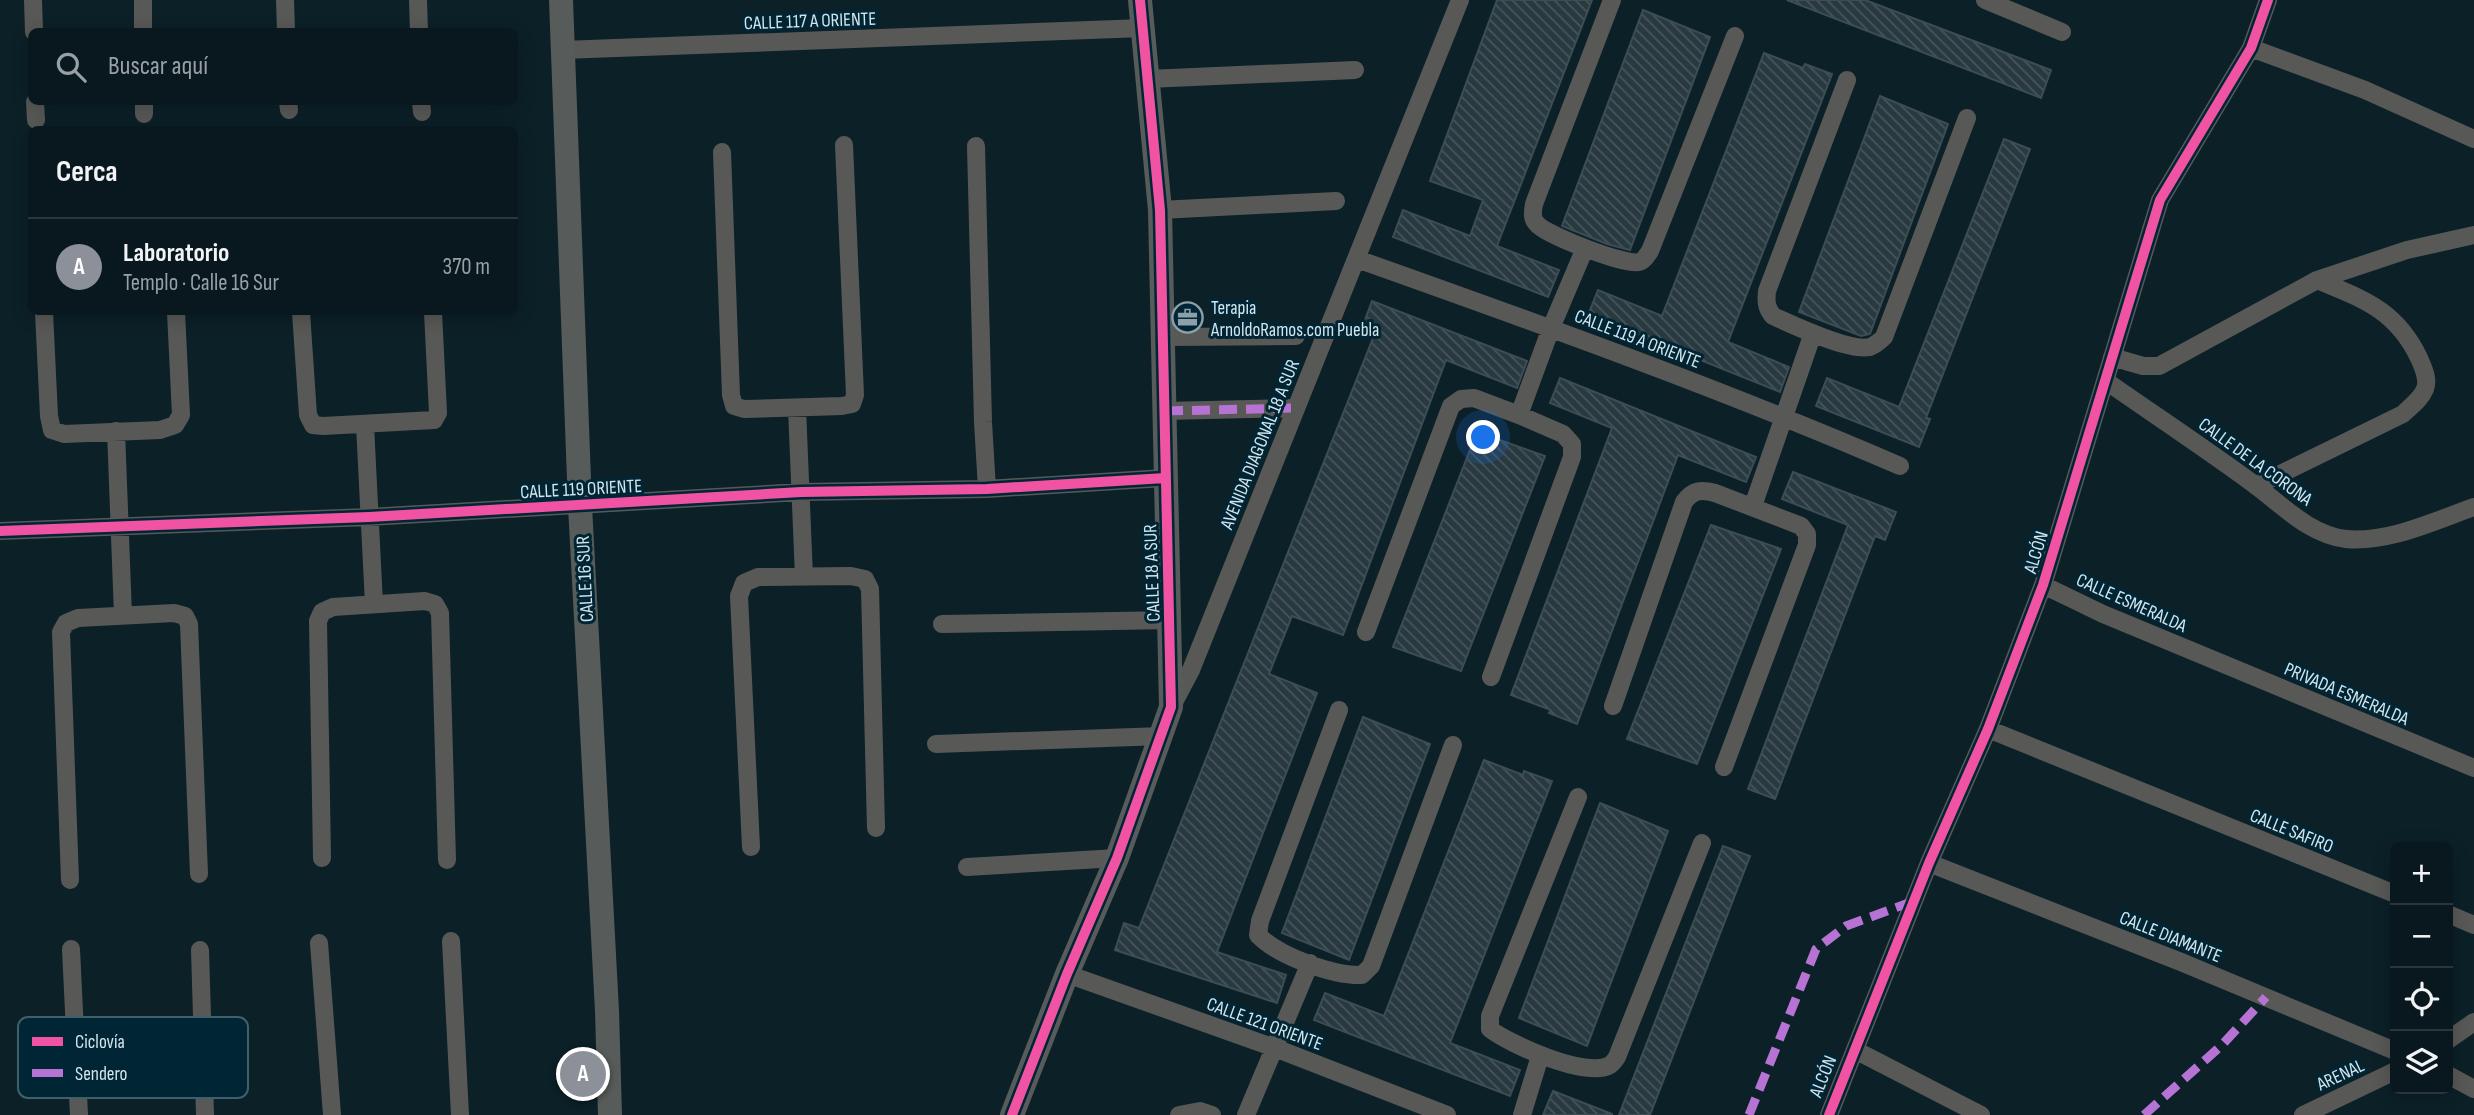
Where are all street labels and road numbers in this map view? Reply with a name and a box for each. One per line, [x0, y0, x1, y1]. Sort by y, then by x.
street label: CALLE 117 A ORIENTE [744, 8, 877, 35]
street label: CALLE 119 A ORIENTE [1571, 305, 1704, 374]
street label: AVENIDA DIAGONAL 18 A SUR [1215, 356, 1305, 534]
street label: CALLE DE LA CORONA [2194, 413, 2317, 512]
street label: CALLE 119 ORIENTE [520, 475, 643, 504]
street label: CALLE 18 A SUR [1139, 523, 1166, 622]
street label: ALCÓN [2019, 529, 2054, 577]
street label: CALLE 16 SUR [572, 535, 599, 623]
street label: CALLE ESMERALDA [2073, 569, 2191, 638]
street label: PRIVADA ESMERALDA [2281, 658, 2413, 731]
street label: CALLE SAFIRO [2246, 804, 2336, 859]
street label: CALLE DIAMANTE [2116, 906, 2225, 968]
street label: CALLE 121 ORIENTE [1203, 993, 1326, 1056]
street label: ALCÓN [1804, 1052, 1842, 1102]
street label: ARENAL [2312, 1054, 2368, 1097]

